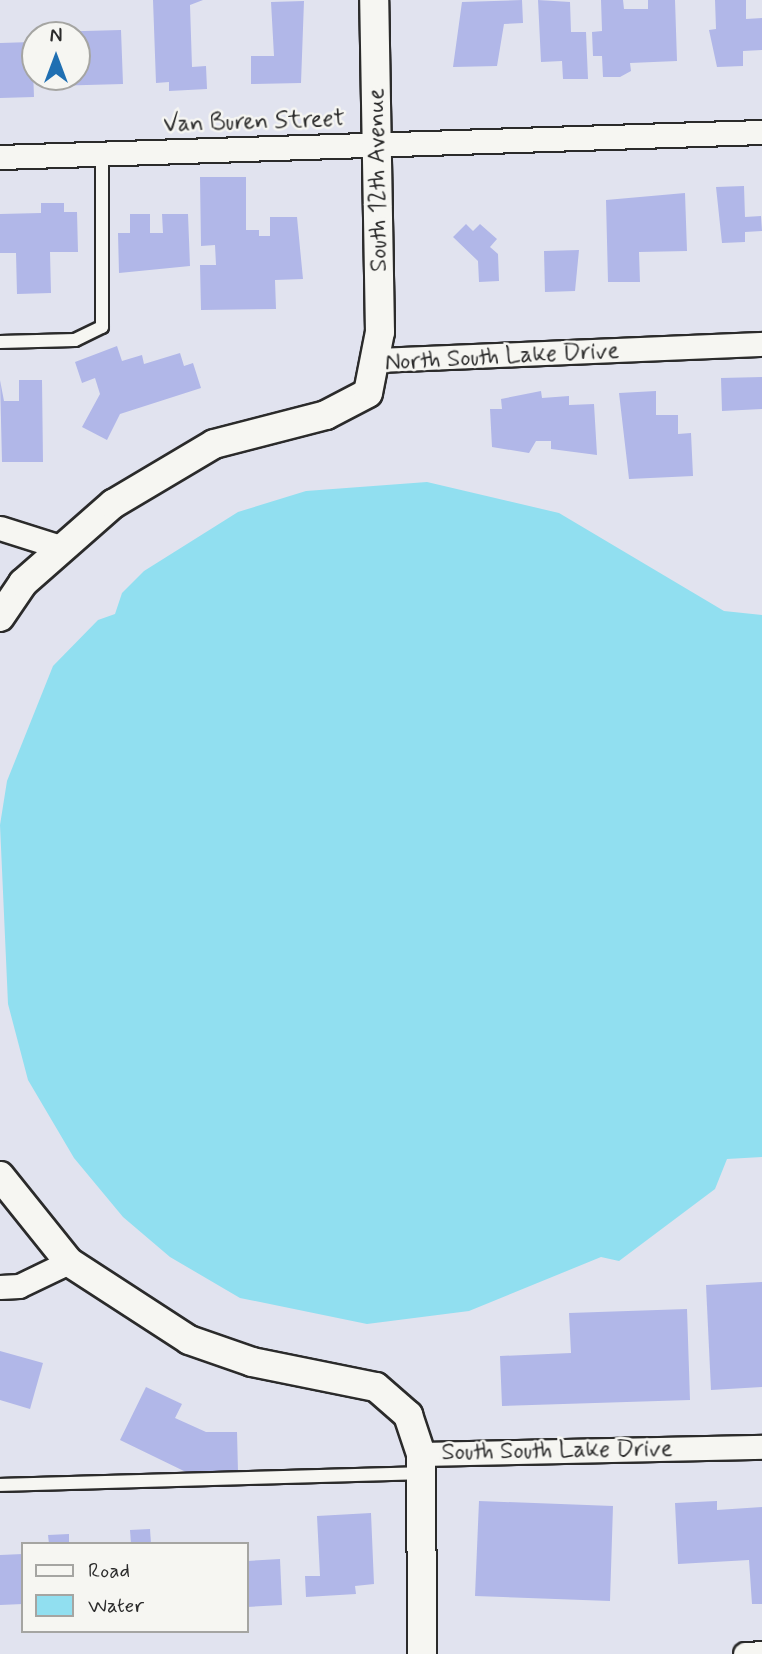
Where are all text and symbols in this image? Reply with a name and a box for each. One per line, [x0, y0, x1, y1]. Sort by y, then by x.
north arrow [21, 21, 91, 91]
text: N [50, 24, 62, 49]
street label: South 12th Avenue [362, 88, 394, 272]
street label: Van Buren Street [159, 104, 349, 140]
street label: North South Lake Drive [386, 337, 618, 377]
street label: South South Lake Drive [443, 1435, 671, 1467]
legend [21, 1542, 248, 1633]
text: Road [88, 1557, 130, 1585]
text: Water [88, 1592, 144, 1620]

